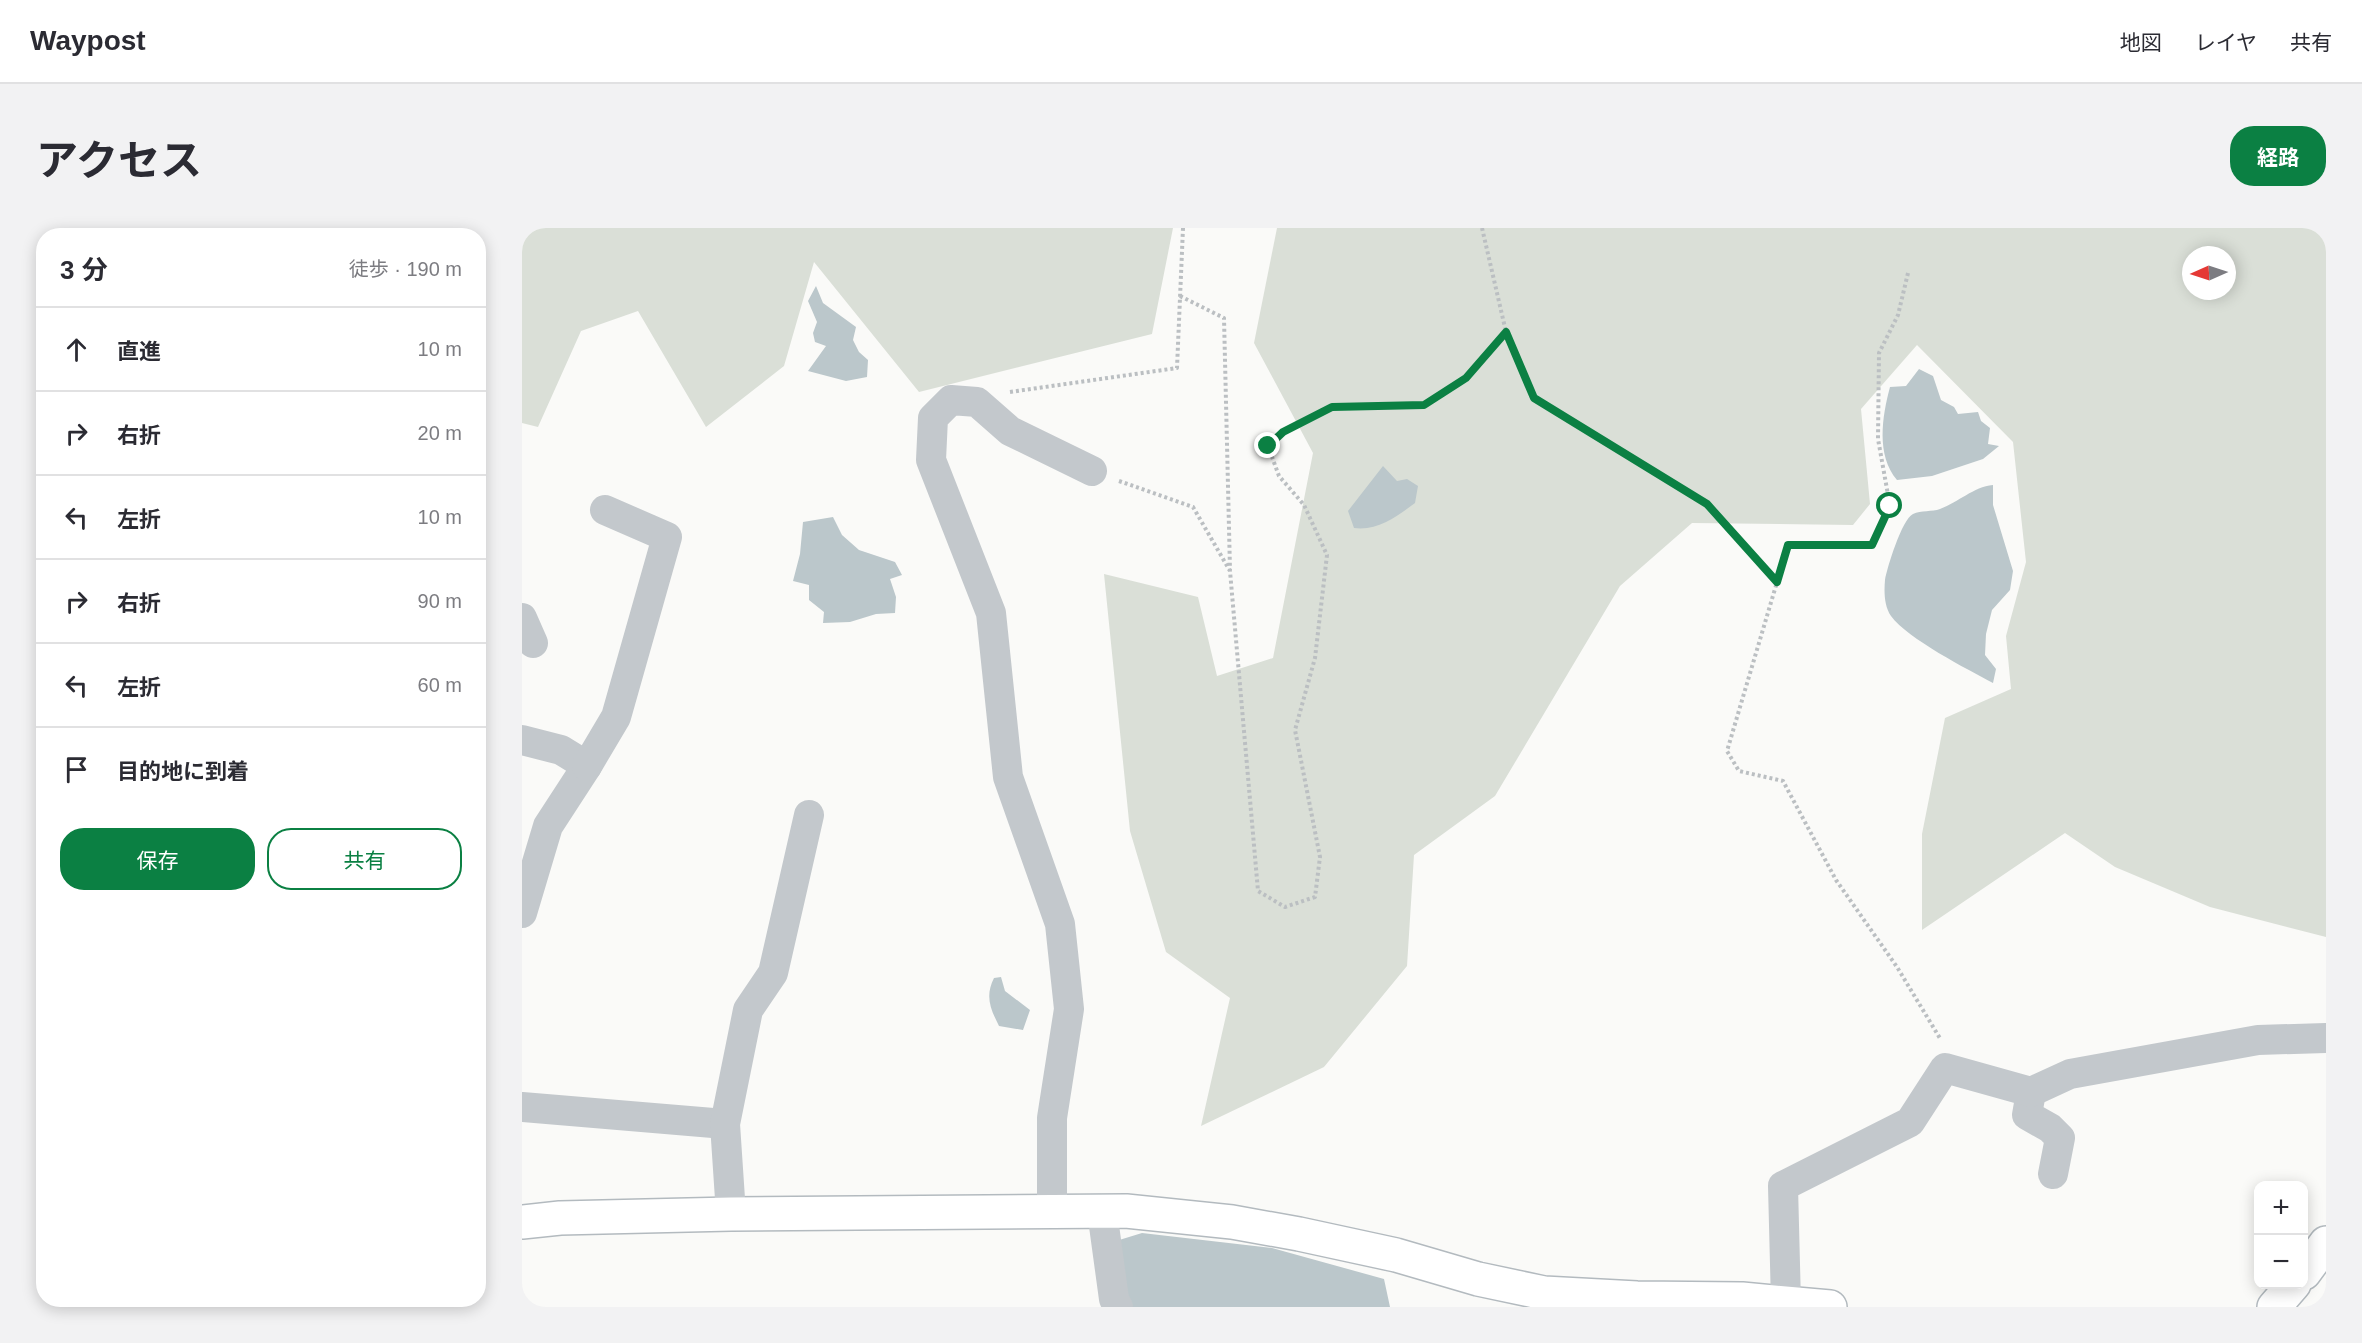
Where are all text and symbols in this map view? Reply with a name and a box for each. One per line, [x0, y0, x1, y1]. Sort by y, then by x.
text: Waypost [30, 25, 146, 56]
text: 地図 [2120, 31, 2162, 54]
text: レイヤ [2195, 31, 2257, 54]
text: 共有 [2290, 31, 2332, 54]
button: 経路 [2230, 126, 2326, 186]
text: アクセス [36, 137, 202, 184]
north arrow [2182, 246, 2236, 300]
text: 3 分 [60, 255, 108, 285]
text: 徒歩 · 190 m [349, 258, 462, 280]
icon: ahead [60, 333, 93, 366]
text: 10 m [418, 338, 462, 360]
text: 直進 [117, 339, 161, 364]
icon: right [60, 417, 93, 450]
text: 20 m [418, 422, 462, 444]
text: 右折 [117, 423, 161, 448]
route end [1254, 432, 1280, 458]
route start [1876, 492, 1902, 518]
icon: left [60, 501, 93, 534]
text: 10 m [418, 506, 462, 528]
text: 左折 [117, 507, 161, 532]
icon: right [60, 585, 93, 618]
text: 90 m [418, 590, 462, 612]
text: 右折 [117, 591, 161, 616]
icon: left [60, 669, 93, 702]
text: 60 m [418, 674, 462, 696]
text: 左折 [117, 675, 161, 700]
icon: arrive [60, 753, 93, 786]
text: 目的地に到着 [117, 759, 249, 784]
button: 保存 [60, 828, 255, 890]
button: 共有 [267, 828, 462, 890]
map controls [2254, 1181, 2308, 1289]
button: + [2254, 1181, 2308, 1235]
button: − [2254, 1235, 2308, 1289]

